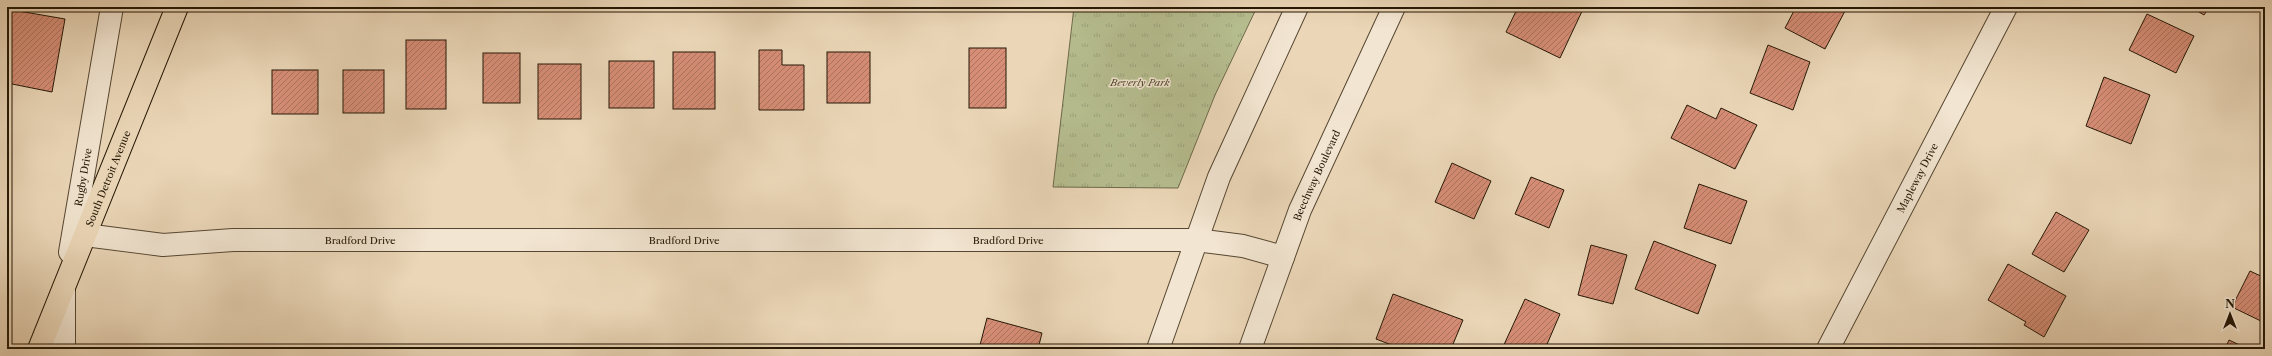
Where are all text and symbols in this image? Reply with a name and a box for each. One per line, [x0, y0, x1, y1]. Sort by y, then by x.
park label: Beverly Park [1109, 76, 1171, 89]
street label: South Detroit Avenue [83, 128, 134, 229]
street label: Beechway Boulevard [1291, 128, 1343, 223]
street label: Mapleway Drive [1894, 141, 1941, 215]
street label: Rugby Drive [72, 147, 95, 207]
street label: Bradford Drive [325, 234, 396, 247]
street label: Bradford Drive [649, 234, 720, 247]
street label: Bradford Drive [973, 234, 1044, 247]
north arrow [2210, 294, 2250, 334]
text: N [2225, 297, 2235, 311]

